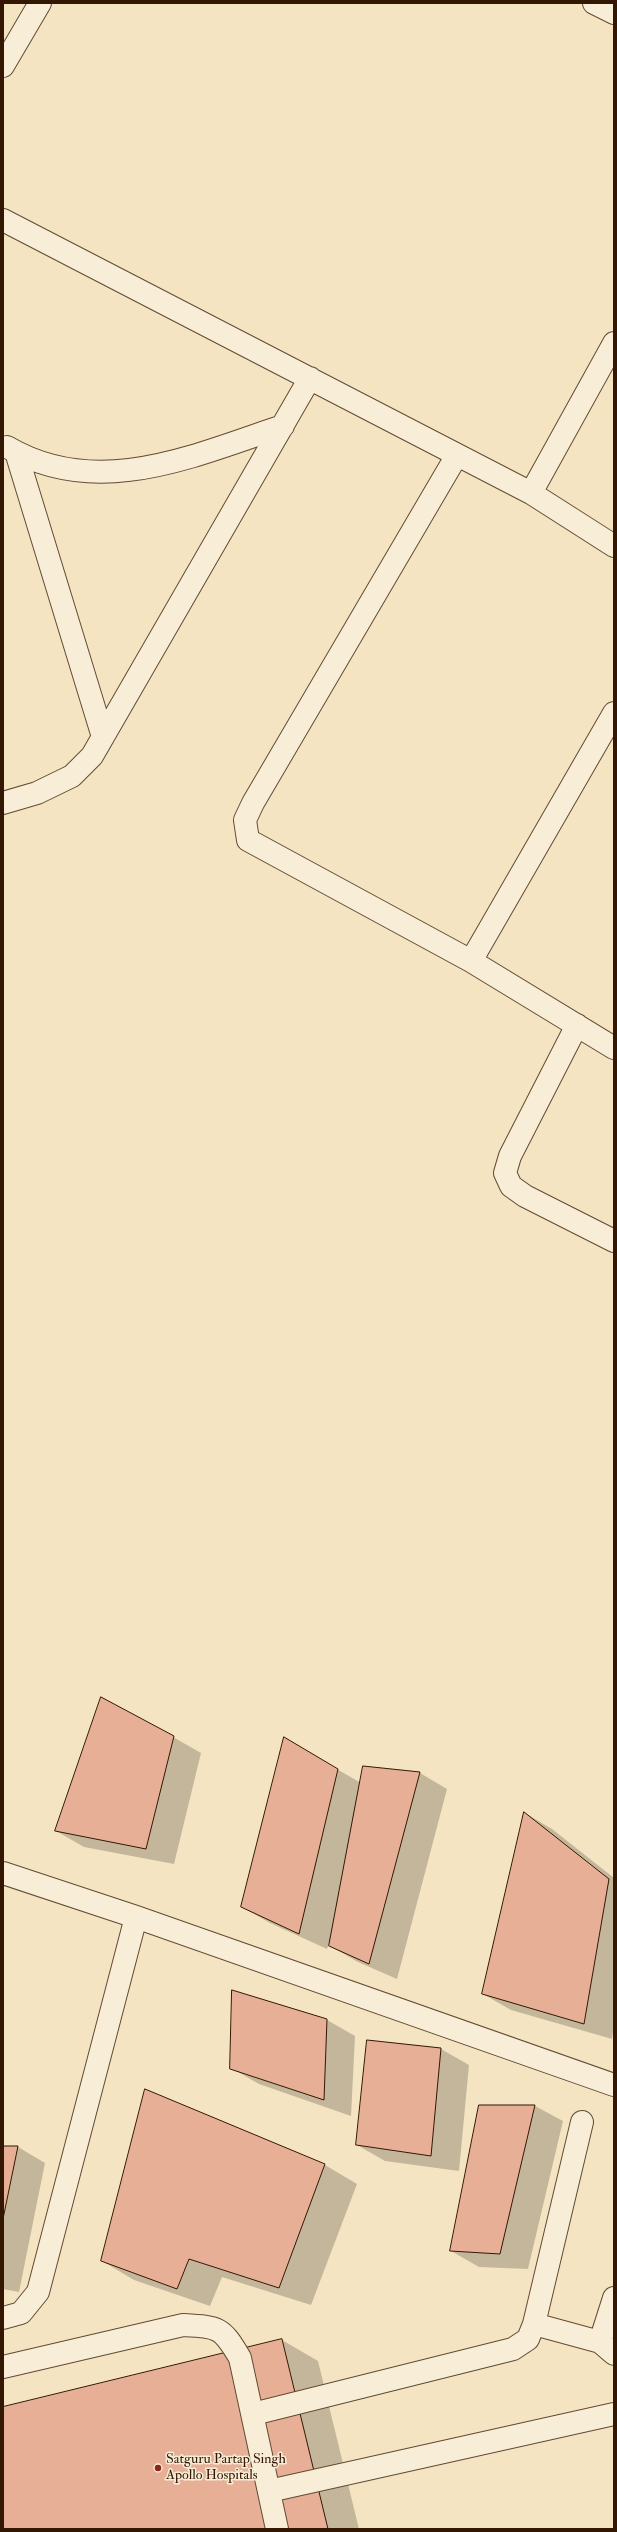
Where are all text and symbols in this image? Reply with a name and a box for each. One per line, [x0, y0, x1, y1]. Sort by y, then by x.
place label: Satguru Partap Singh Apollo Hospitals [166, 2452, 286, 2484]
marker: Satguru Partap Singh Apollo Hospitals [153, 2463, 163, 2473]

